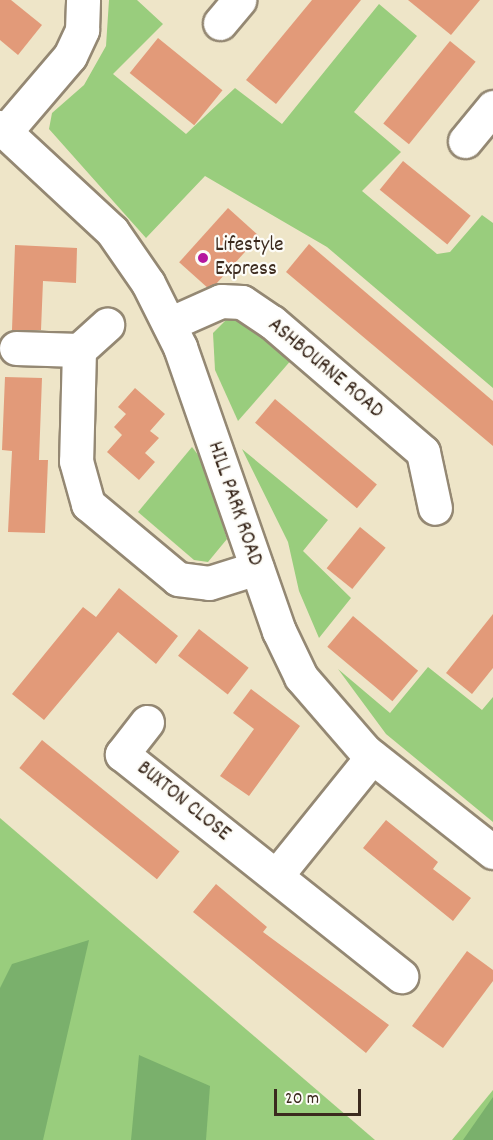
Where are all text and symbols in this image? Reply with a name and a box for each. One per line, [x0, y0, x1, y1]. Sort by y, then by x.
place label: Lifestyle Express [215, 233, 283, 283]
marker: Lifestyle Express [196, 251, 210, 265]
street label: ASHBOURNE ROAD [262, 313, 388, 425]
street label: HILL PARK ROAD [201, 439, 267, 569]
street label: BUXTON CLOSE [131, 757, 235, 847]
scale bar [277, 1077, 364, 1115]
text: 20 m [285, 1087, 319, 1112]

